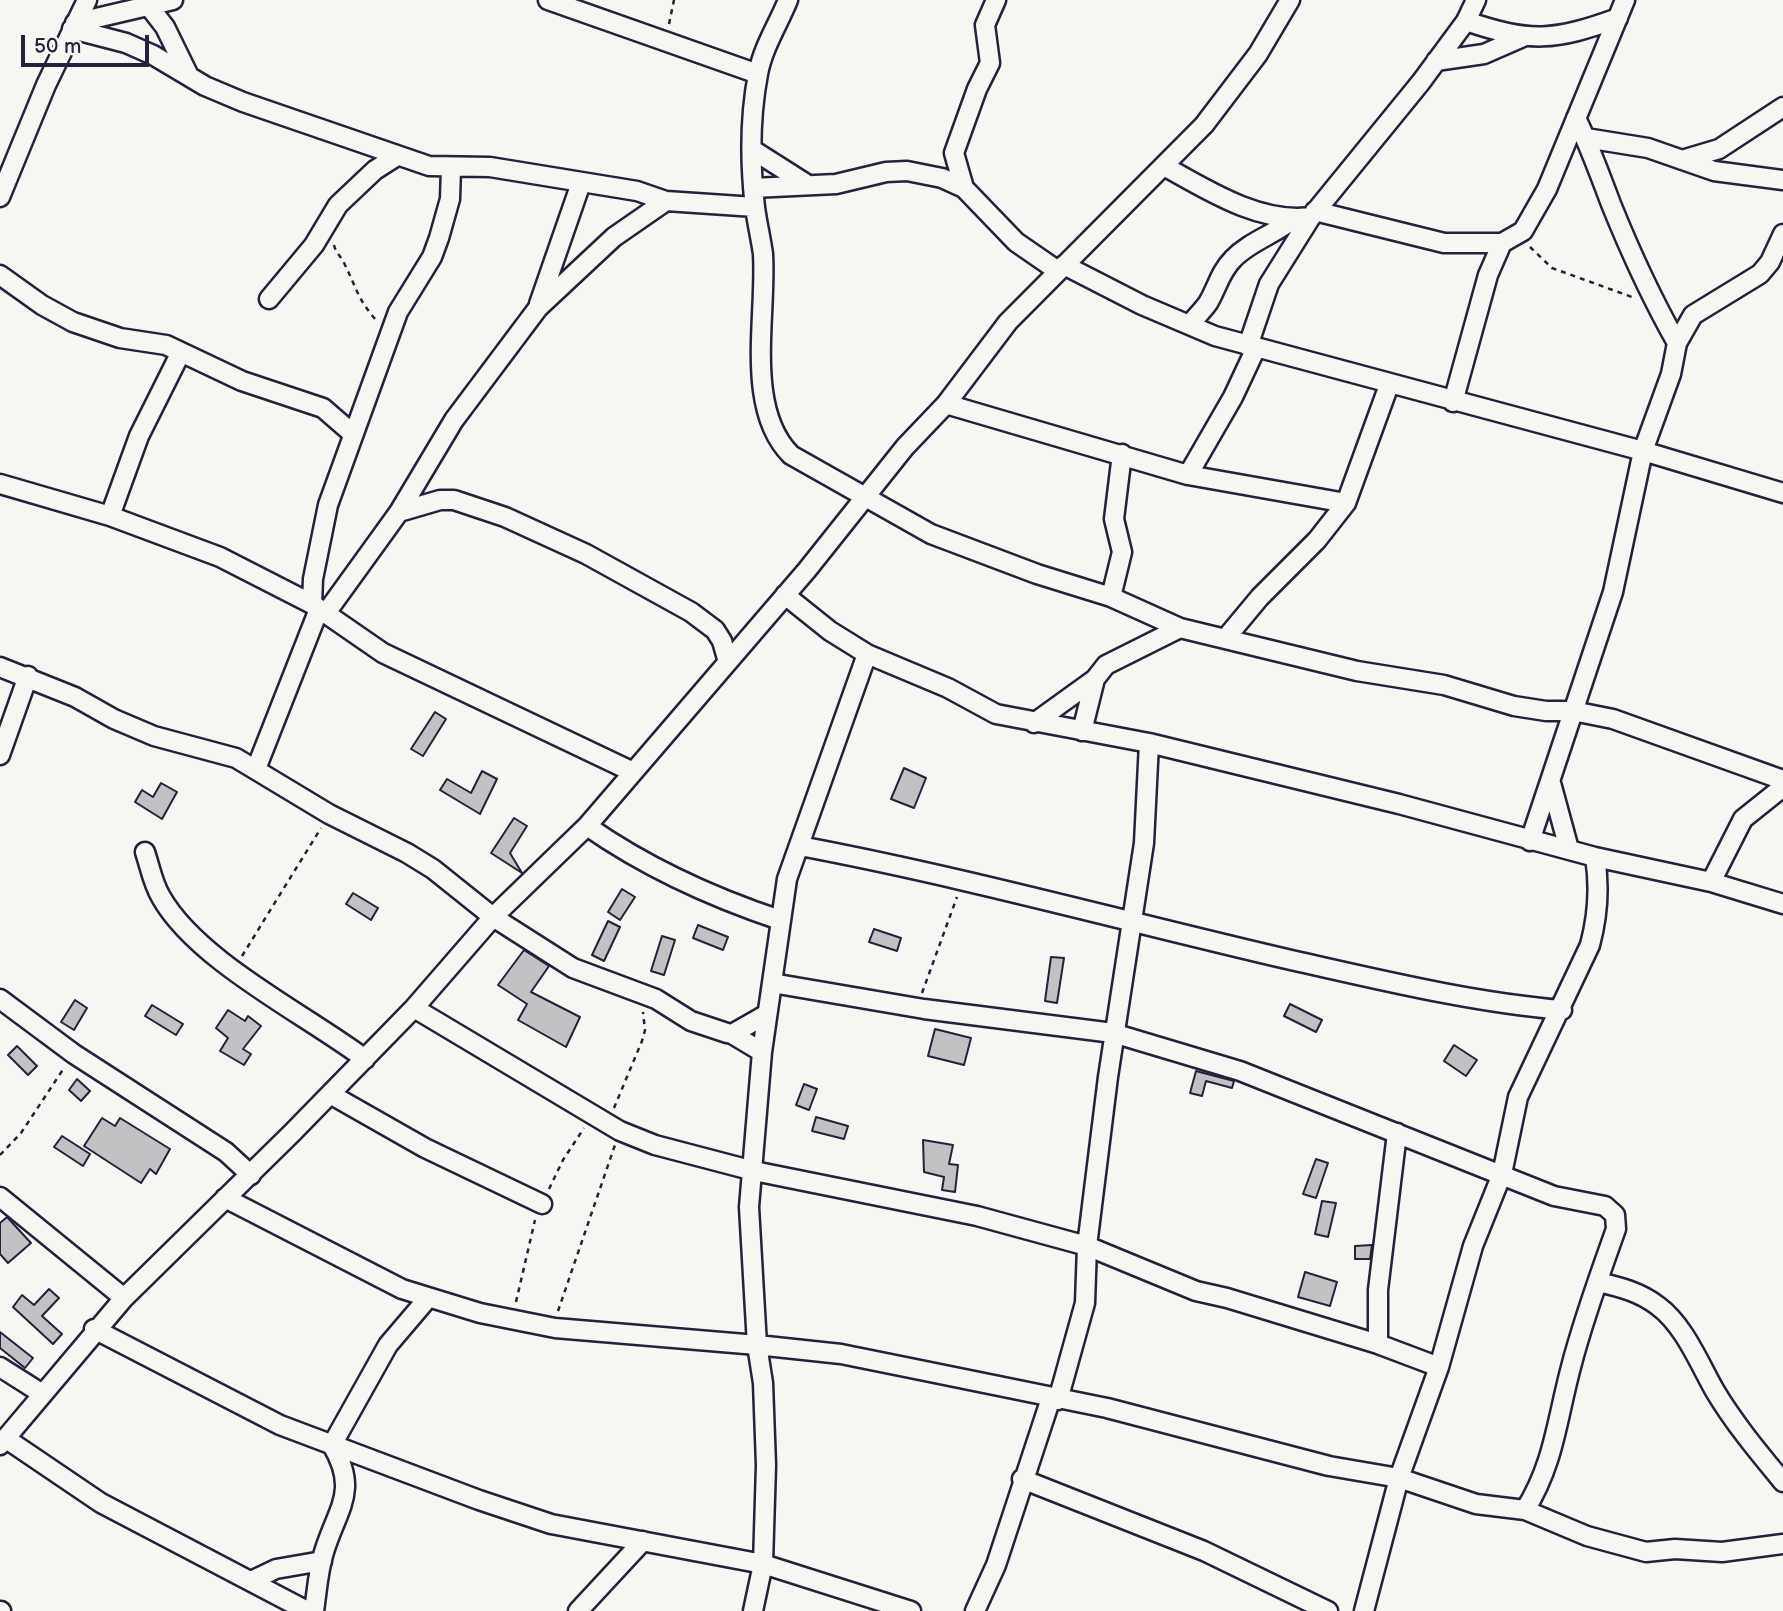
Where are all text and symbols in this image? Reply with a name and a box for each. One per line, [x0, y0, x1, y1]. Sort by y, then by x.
scale bar [24, 21, 152, 65]
text: 50 m [34, 34, 81, 59]

